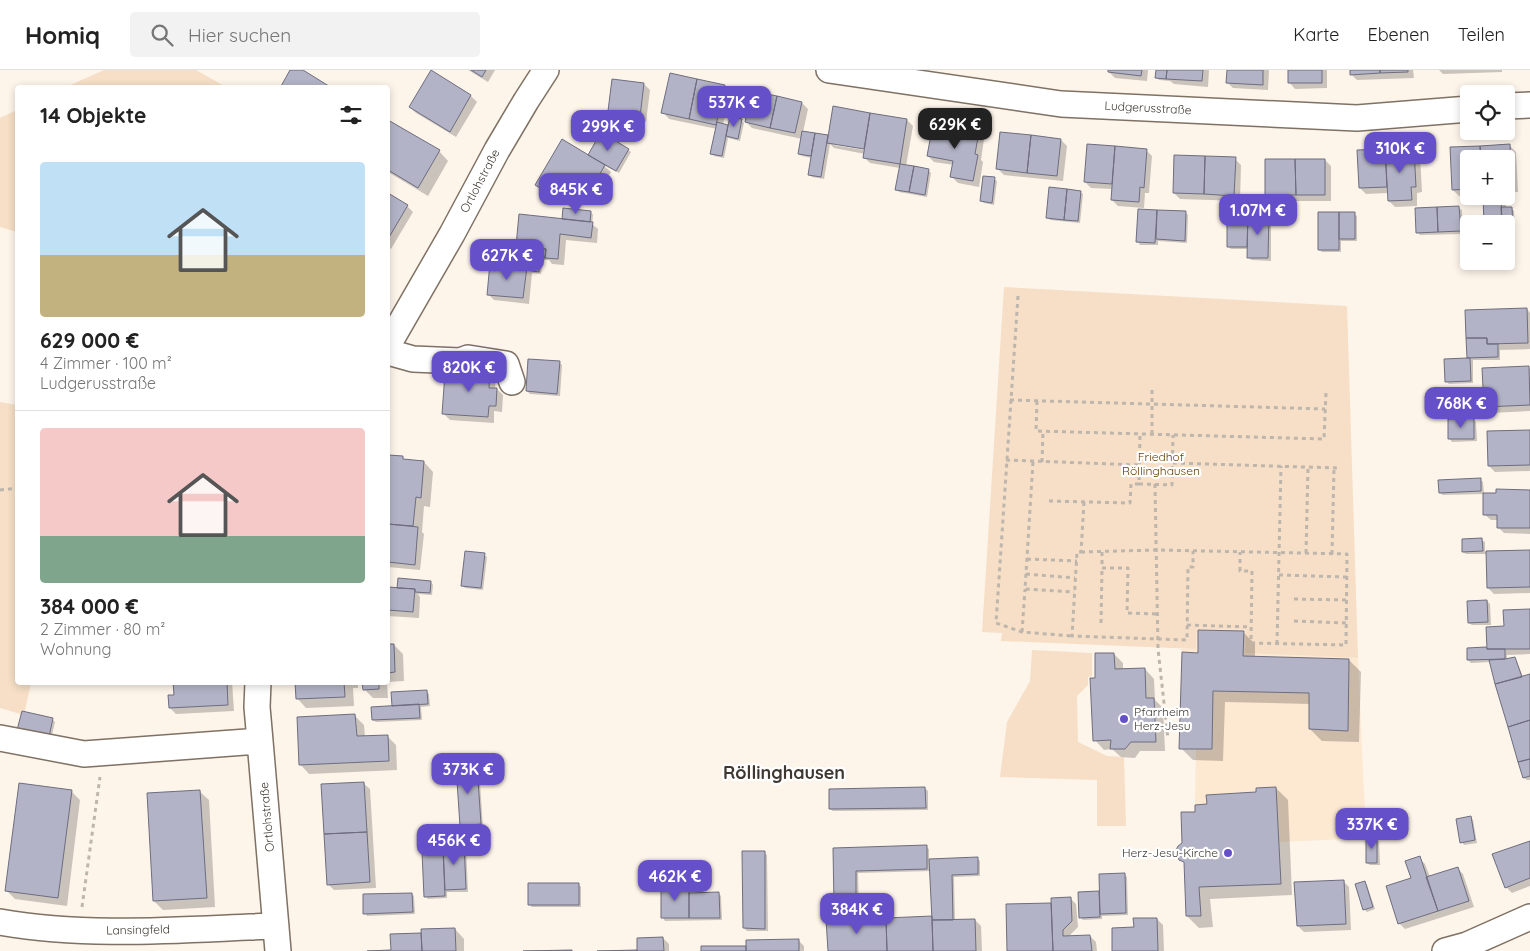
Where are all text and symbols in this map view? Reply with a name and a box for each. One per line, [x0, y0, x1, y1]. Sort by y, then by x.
search box [130, 12, 480, 57]
text: Homiq [25, 20, 100, 50]
icon: search [148, 21, 176, 49]
text: Hier suchen [188, 23, 291, 47]
text: Karte [1293, 23, 1339, 46]
text: Ebenen [1367, 23, 1430, 46]
text: Teilen [1458, 23, 1505, 46]
pin: 537K € [693, 85, 775, 128]
map controls [1460, 85, 1515, 270]
button: locate [1460, 85, 1515, 140]
text: 537K € [708, 92, 760, 112]
street label: Ludgerusstraße [1104, 98, 1192, 117]
icon: filters [337, 101, 365, 129]
text: 14 Objekte [40, 102, 147, 128]
pin: 629K € [914, 108, 996, 150]
pin: 299K € [567, 109, 649, 152]
text: 629K € [929, 114, 981, 134]
text: 299K € [582, 116, 634, 136]
pin: 310K € [1359, 132, 1441, 174]
text: 310K € [1375, 138, 1425, 158]
street label: Ortlohstraße [456, 146, 503, 215]
button: + [1460, 150, 1515, 205]
pin: 845K € [535, 172, 617, 215]
text: 845K € [550, 179, 602, 199]
pin: 1.07M € [1212, 194, 1304, 236]
icon: home [158, 195, 248, 285]
text: 1.07M € [1230, 200, 1286, 220]
button: − [1460, 215, 1515, 270]
pin: 627K € [466, 238, 548, 281]
text: 627K € [481, 245, 533, 265]
text: 629 000 € [40, 327, 139, 353]
pin: 820K € [428, 350, 510, 393]
text: 4 Zimmer · 100 m² [40, 353, 172, 373]
text: 820K € [443, 357, 495, 377]
text: Ludgerusstraße [40, 373, 156, 393]
pin: 768K € [1420, 386, 1502, 429]
text: 768K € [1436, 393, 1486, 413]
park label: Friedhof Röllinghausen [1122, 449, 1200, 478]
icon: home [158, 460, 248, 550]
text: 384 000 € [40, 593, 139, 619]
text: 2 Zimmer · 80 m² [40, 619, 165, 639]
text: Wohnung [40, 639, 112, 659]
place label: Pfarrheim Herz-Jesu [1134, 704, 1191, 733]
marker: Pfarrheim Herz-Jesu [1118, 713, 1130, 725]
pin: 373K € [427, 752, 509, 795]
text: 373K € [443, 759, 493, 779]
district label: Röllinghausen [723, 761, 845, 784]
street label: Ortlohstraße [256, 781, 277, 853]
pin: 337K € [1331, 808, 1413, 850]
text: 337K € [1347, 814, 1397, 834]
pin: 456K € [413, 824, 495, 866]
text: 456K € [428, 830, 480, 850]
place label: Herz-Jesu-Kirche [1122, 845, 1218, 860]
marker: Herz-Jesu-Kirche [1222, 847, 1234, 859]
pin: 462K € [634, 860, 716, 902]
text: 462K € [649, 866, 701, 886]
pin: 384K € [816, 892, 898, 935]
text: 384K € [831, 899, 883, 919]
street label: Lansingfeld [106, 921, 170, 938]

